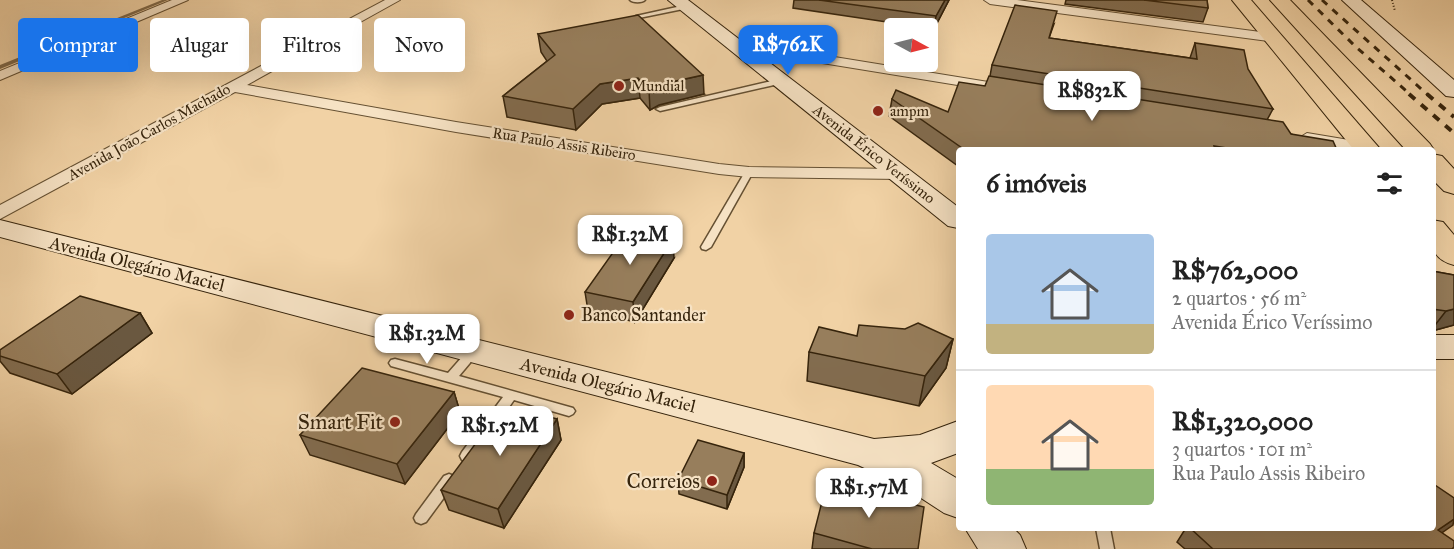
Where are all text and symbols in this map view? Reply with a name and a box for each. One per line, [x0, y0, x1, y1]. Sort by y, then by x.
chip: Comprar [18, 18, 138, 72]
chip: Alugar [150, 18, 249, 72]
chip: Filtros [261, 18, 362, 72]
chip: Novo [374, 18, 465, 72]
north arrow [884, 18, 938, 72]
map controls [884, 18, 938, 72]
pin: R$762K [739, 25, 837, 76]
text: R$762K [753, 32, 824, 56]
pin: R$832K [1043, 71, 1141, 122]
place label: Mundial [631, 77, 685, 95]
text: R$832K [1058, 78, 1126, 102]
marker: Mundial [612, 79, 626, 93]
street label: Avenida João Carlos Machado [64, 80, 234, 186]
street label: Avenida Érico Veríssimo [808, 99, 940, 208]
place label: ampm [890, 102, 929, 120]
marker: ampm [871, 104, 885, 118]
street label: Rua Paulo Assis Ribeiro [491, 124, 637, 164]
text: 6 imóveis [986, 167, 1087, 199]
icon: filters [1373, 167, 1406, 200]
pin: R$1.32M [575, 215, 685, 266]
text: R$1.32M [592, 222, 668, 246]
street label: Avenida Olegário Maciel [46, 231, 227, 297]
text: R$762,000 [1172, 254, 1299, 286]
icon: home [1034, 258, 1106, 330]
text: 2 quartos · 56 m² [1172, 286, 1306, 310]
place label: Banco Santander [581, 304, 706, 326]
marker: Banco Santander [562, 308, 576, 322]
text: Avenida Érico Veríssimo [1172, 310, 1372, 334]
pin: R$1.32M [372, 314, 482, 365]
text: R$1.32M [389, 321, 465, 345]
street label: Avenida Olegário Maciel [517, 352, 698, 418]
text: R$1,320,000 [1172, 405, 1313, 437]
pin: R$1.52M [445, 406, 555, 457]
place label: Smart Fit [298, 409, 384, 435]
icon: home [1034, 409, 1106, 481]
text: R$1.52M [461, 413, 539, 437]
marker: Smart Fit [388, 415, 402, 429]
text: 3 quartos · 101 m² [1172, 437, 1312, 461]
text: Rua Paulo Assis Ribeiro [1172, 461, 1365, 485]
place label: Correios [627, 468, 700, 494]
pin: R$1.57M [814, 468, 924, 519]
marker: Correios [705, 474, 719, 488]
text: R$1.57M [830, 475, 908, 499]

